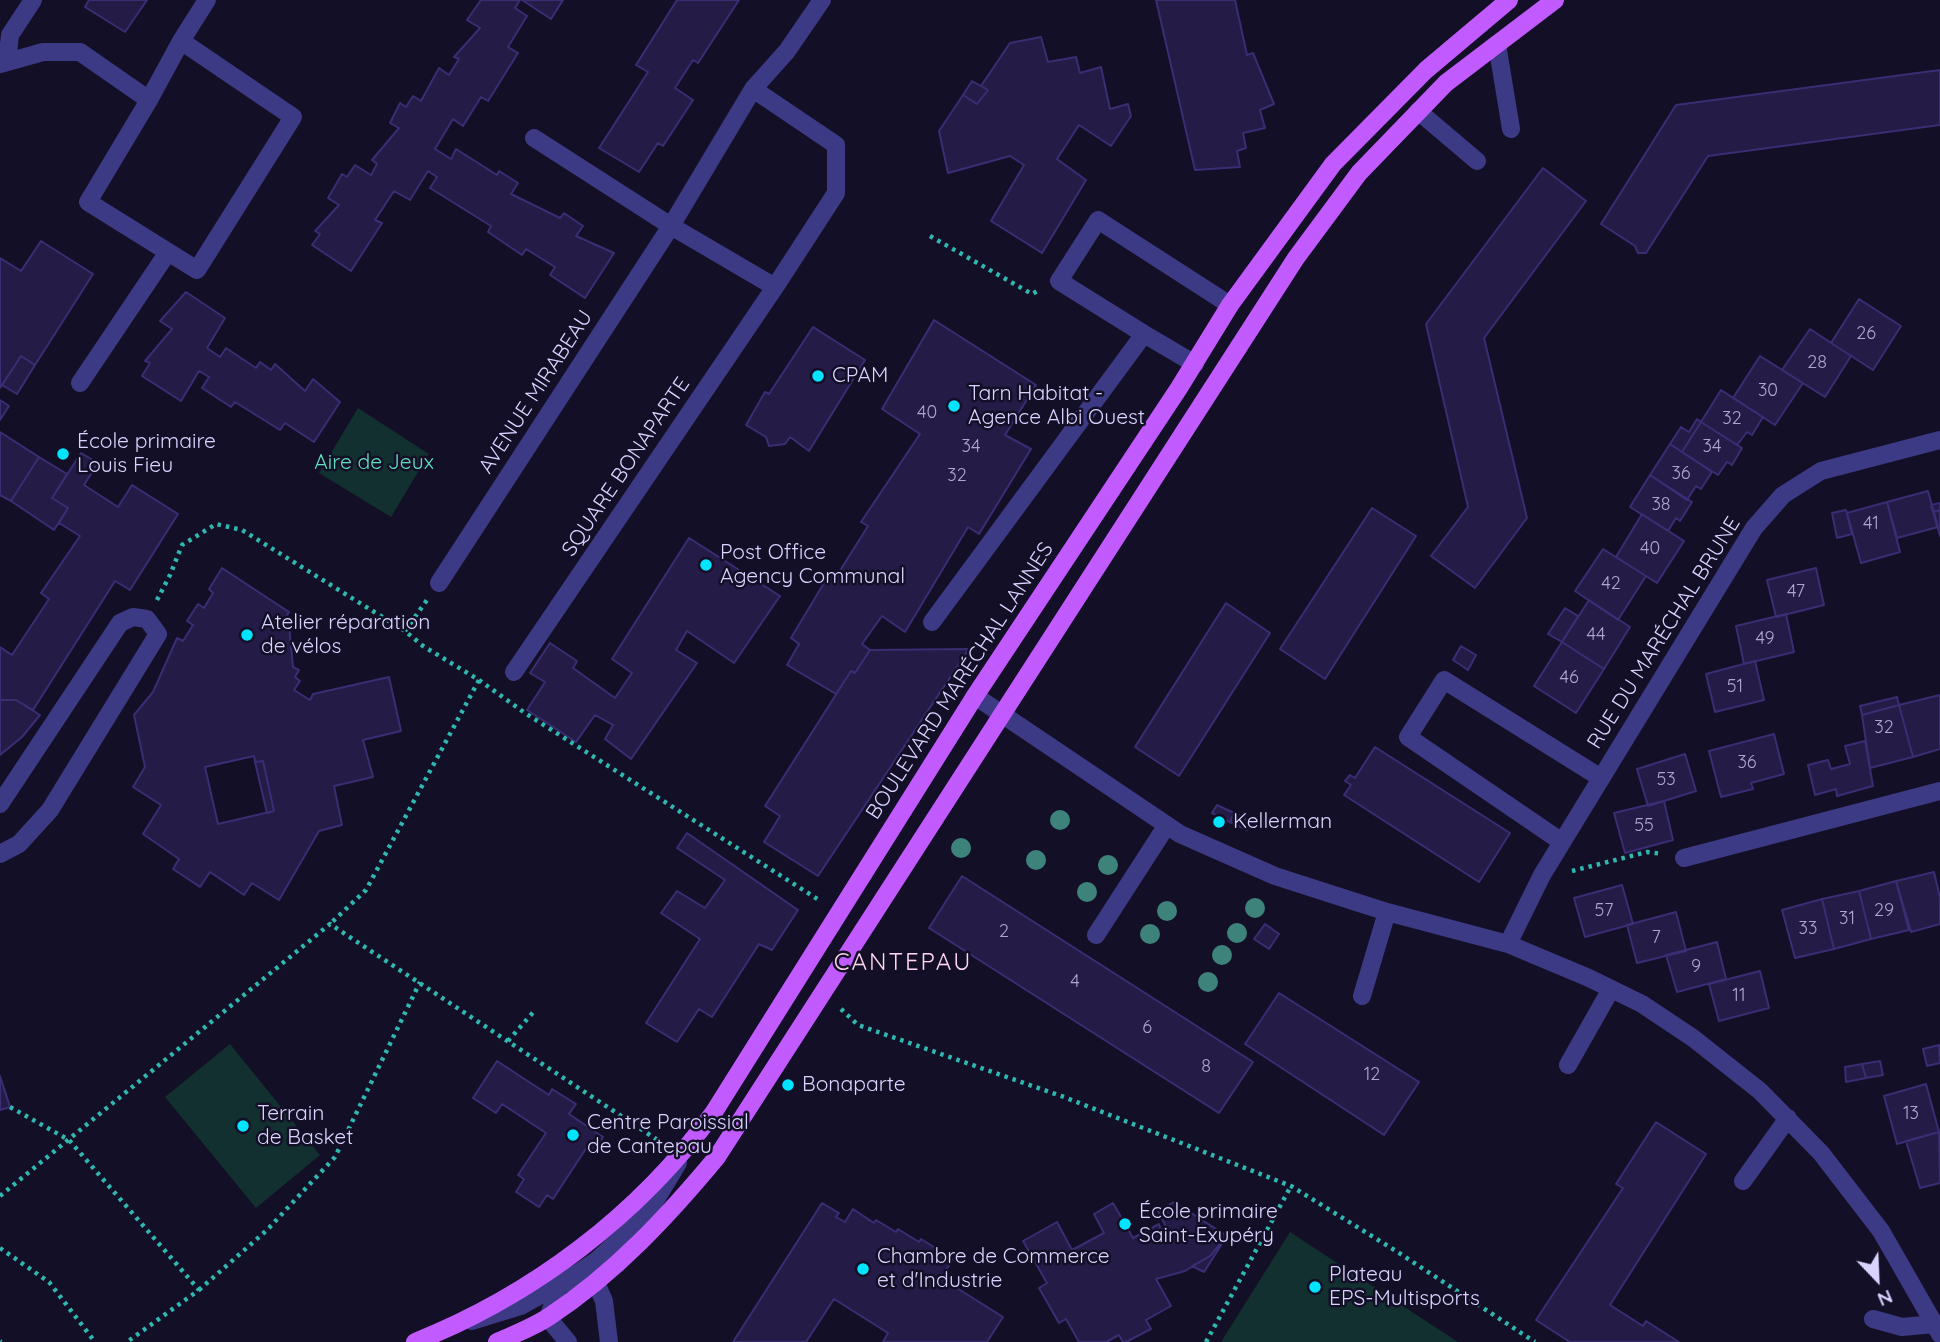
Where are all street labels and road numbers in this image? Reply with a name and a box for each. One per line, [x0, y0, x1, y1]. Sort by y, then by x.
street label: AVENUE MIRABEAU [474, 306, 598, 478]
street label: SQUARE BONAPARTE [557, 373, 695, 561]
street label: RUE DU MARÉCHAL BRUNE [1582, 512, 1746, 754]
street label: BOULEVARD MARÉCHAL LANNES [861, 538, 1059, 824]

